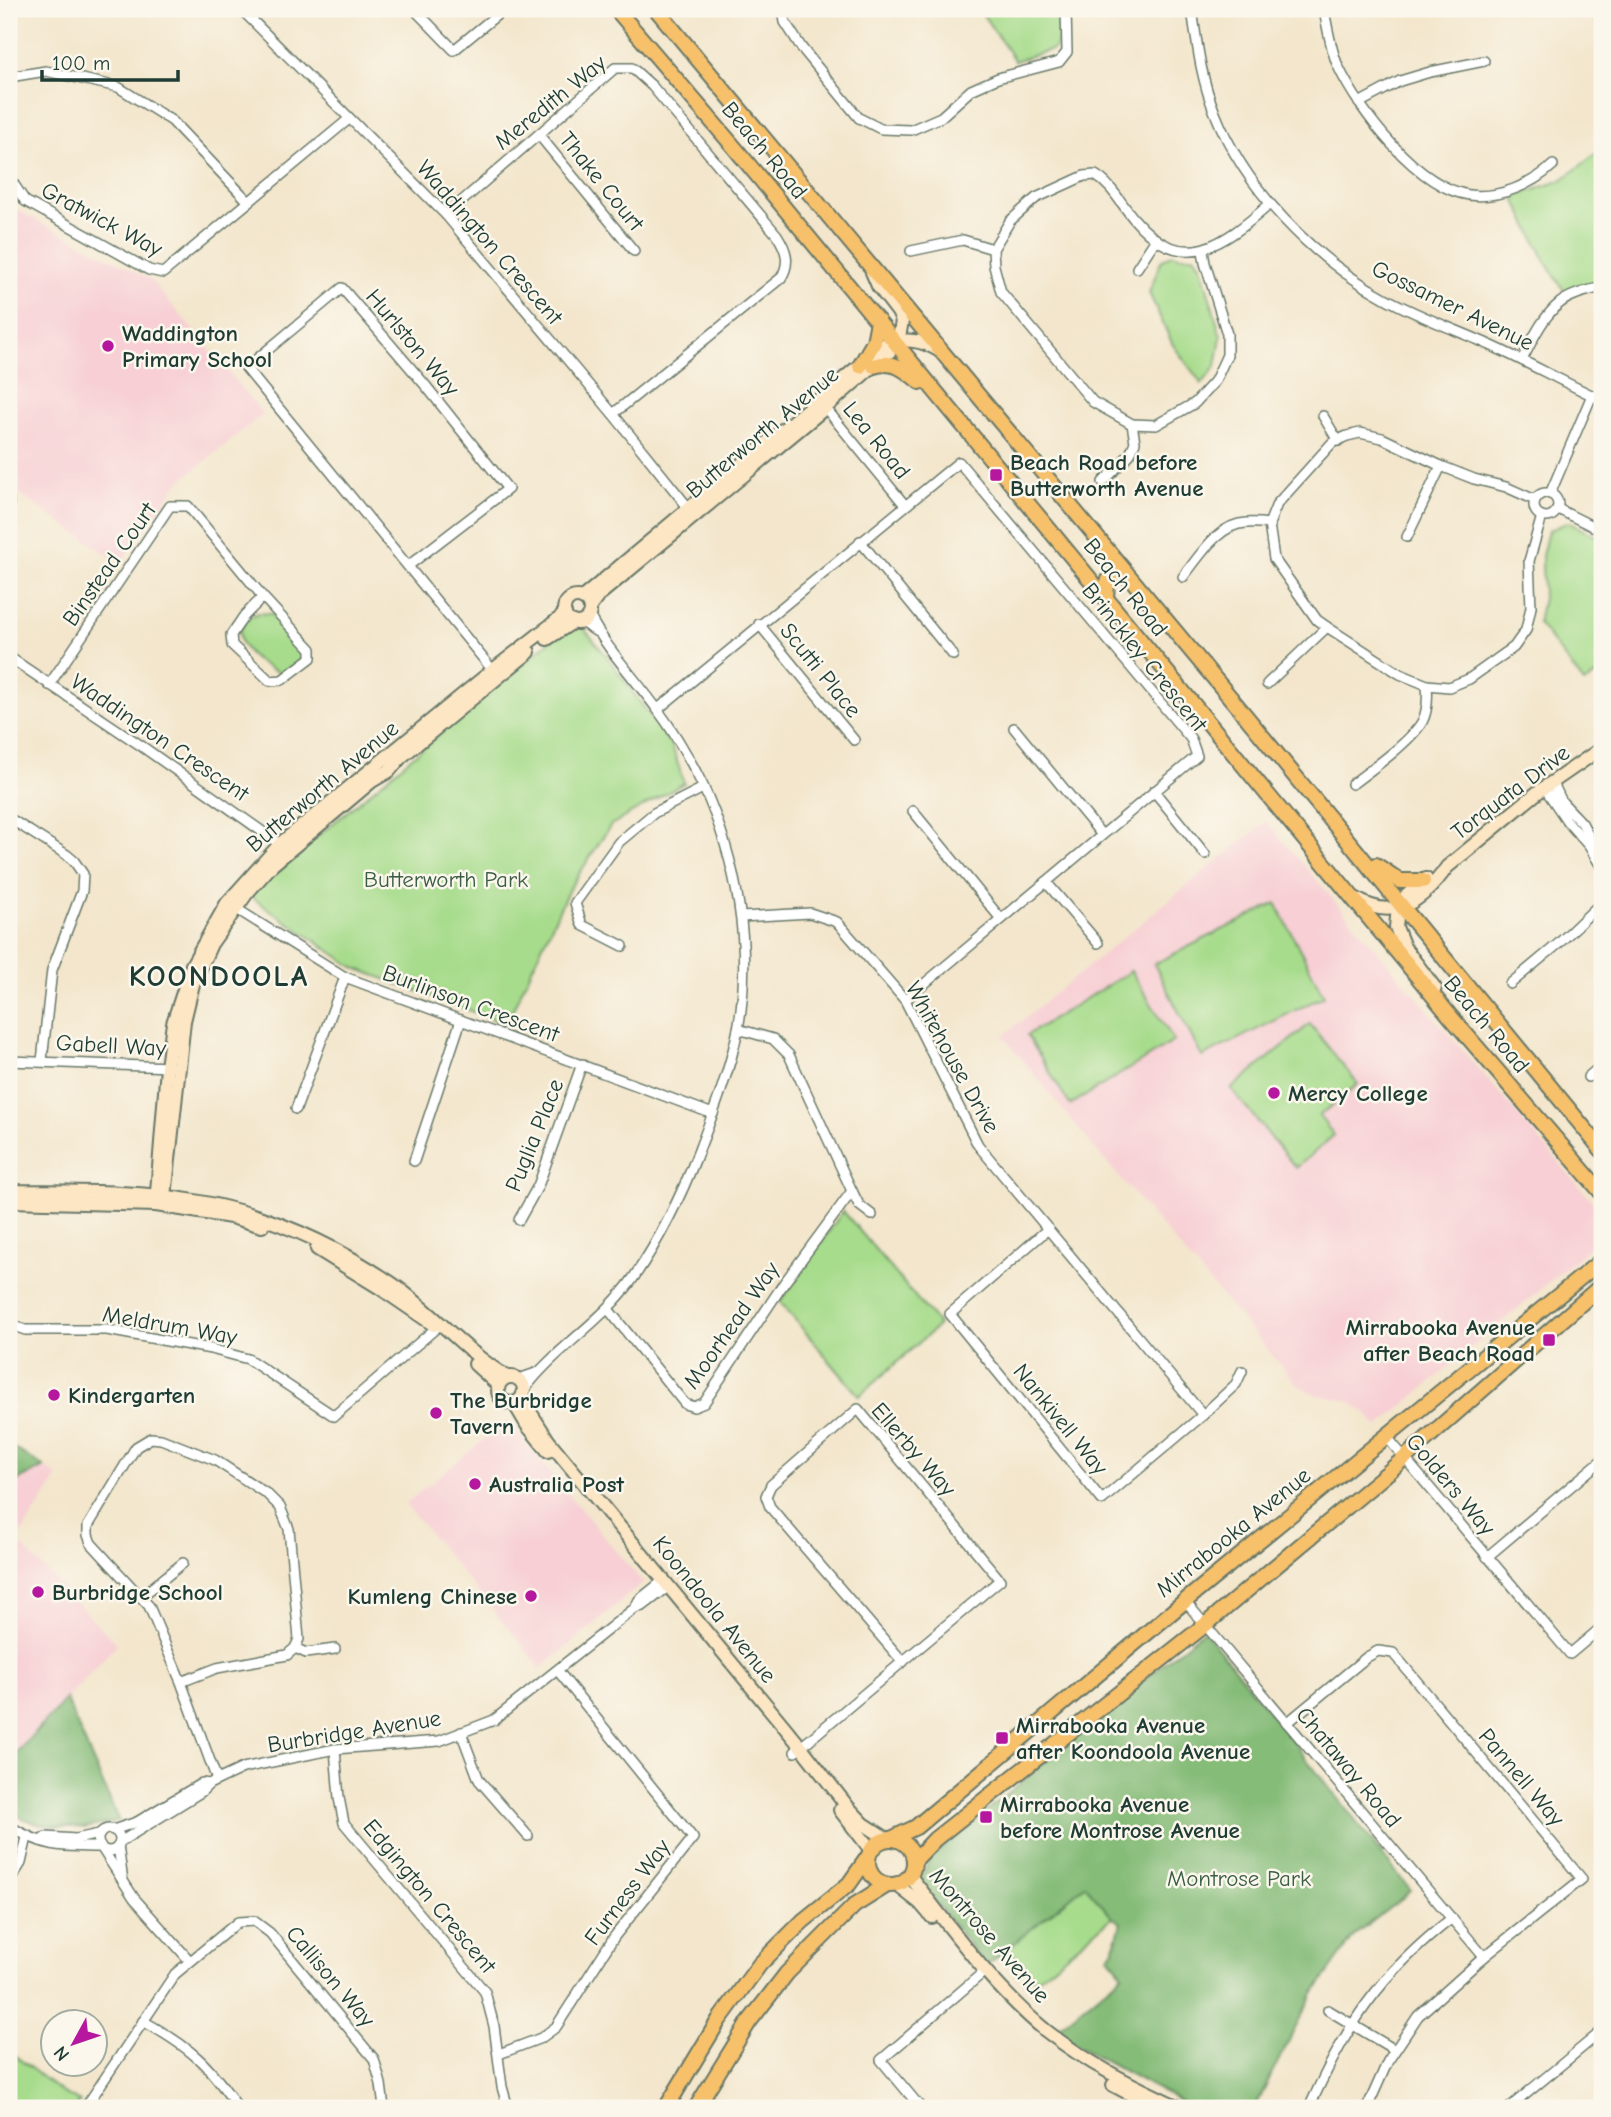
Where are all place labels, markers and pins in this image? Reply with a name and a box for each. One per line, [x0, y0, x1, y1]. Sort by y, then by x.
place label: Waddington Primary School [122, 320, 272, 373]
marker: Waddington Primary School [100, 338, 116, 354]
place label: Beach Road before Butterworth Avenue [1010, 449, 1203, 502]
marker: Beach Road before Butterworth Avenue [988, 467, 1004, 483]
place label: Mercy College [1288, 1080, 1428, 1107]
marker: Mercy College [1266, 1085, 1282, 1101]
place label: Mirrabooka Avenue after Beach Road [1346, 1314, 1535, 1367]
marker: Mirrabooka Avenue after Beach Road [1541, 1332, 1557, 1348]
place label: Kindergarten [68, 1382, 195, 1409]
marker: Kindergarten [46, 1387, 62, 1403]
place label: The Burbridge Tavern [450, 1387, 592, 1440]
marker: The Burbridge Tavern [428, 1405, 444, 1421]
place label: Australia Post [489, 1471, 624, 1498]
marker: Australia Post [467, 1476, 483, 1492]
place label: Burbridge School [52, 1579, 223, 1606]
place label: Kumleng Chinese [347, 1583, 517, 1610]
marker: Burbridge School [30, 1584, 46, 1600]
marker: Kumleng Chinese [523, 1588, 539, 1604]
place label: Mirrabooka Avenue after Koondoola Avenue [1016, 1712, 1250, 1765]
marker: Mirrabooka Avenue after Koondoola Avenue [994, 1730, 1010, 1746]
place label: Mirrabooka Avenue before Montrose Avenue [1000, 1791, 1240, 1844]
marker: Mirrabooka Avenue before Montrose Avenue [978, 1809, 994, 1825]

